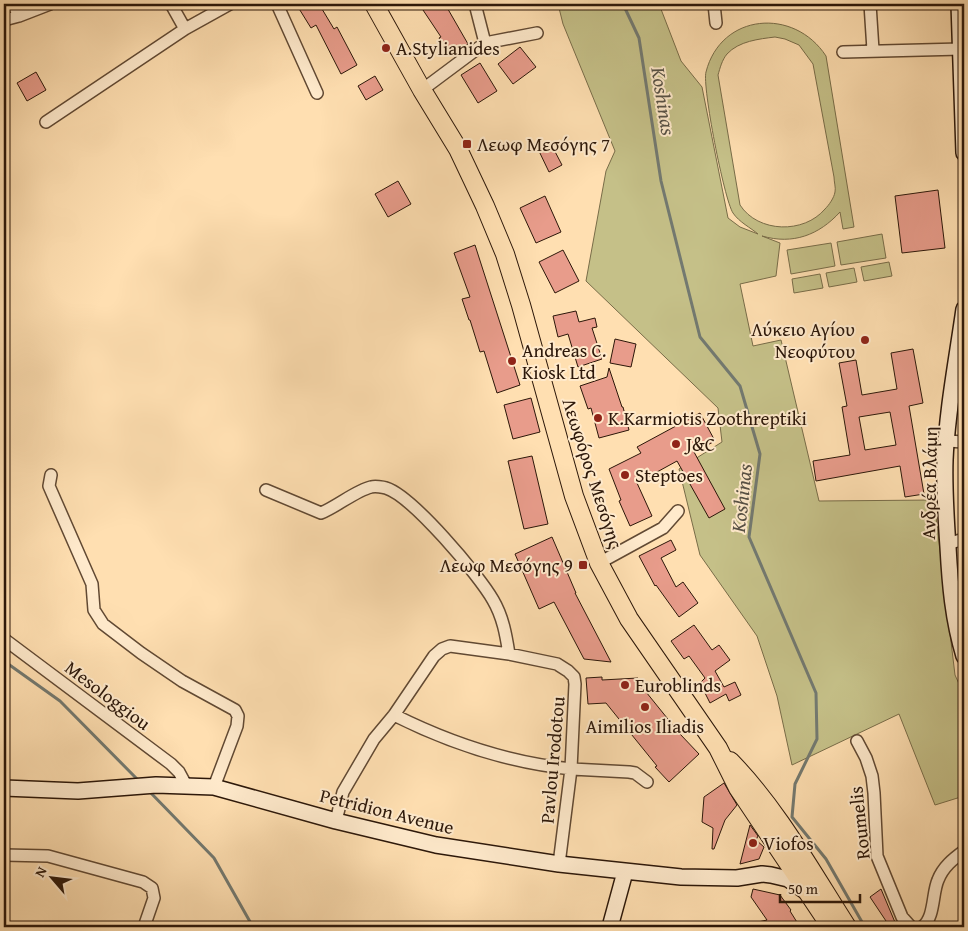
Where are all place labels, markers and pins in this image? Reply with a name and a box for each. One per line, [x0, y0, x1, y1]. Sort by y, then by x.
place label: A.Stylianides [396, 34, 500, 62]
marker: A.Stylianides [380, 42, 392, 54]
place label: Λεωφ Μεσόγης 7 [477, 130, 610, 158]
marker: Λεωφ Μεσόγης 7 [461, 138, 473, 150]
place label: Λύκειο Αγίου Νεοφύτου [751, 315, 855, 365]
marker: Λύκειο Αγίου Νεοφύτου [859, 334, 871, 346]
place label: Andreas C. Kiosk Ltd [522, 336, 606, 386]
marker: Andreas C. Kiosk Ltd [506, 355, 518, 367]
place label: K.Karmiotis Zoothreptiki [608, 404, 807, 432]
marker: K.Karmiotis Zoothreptiki [592, 412, 604, 424]
place label: J&C [684, 430, 715, 458]
marker: J&C [670, 438, 682, 450]
place label: Steptoes [635, 461, 703, 489]
marker: Steptoes [619, 469, 631, 481]
place label: Λεωφ Μεσόγης 9 [440, 551, 573, 579]
marker: Λεωφ Μεσόγης 9 [577, 559, 589, 571]
place label: Euroblinds [635, 671, 721, 699]
marker: Euroblinds [619, 679, 631, 691]
marker: Aimilios Iliadis [639, 701, 651, 713]
place label: Aimilios Iliadis [586, 712, 704, 740]
place label: Viofos [763, 829, 814, 857]
marker: Viofos [747, 837, 759, 849]

